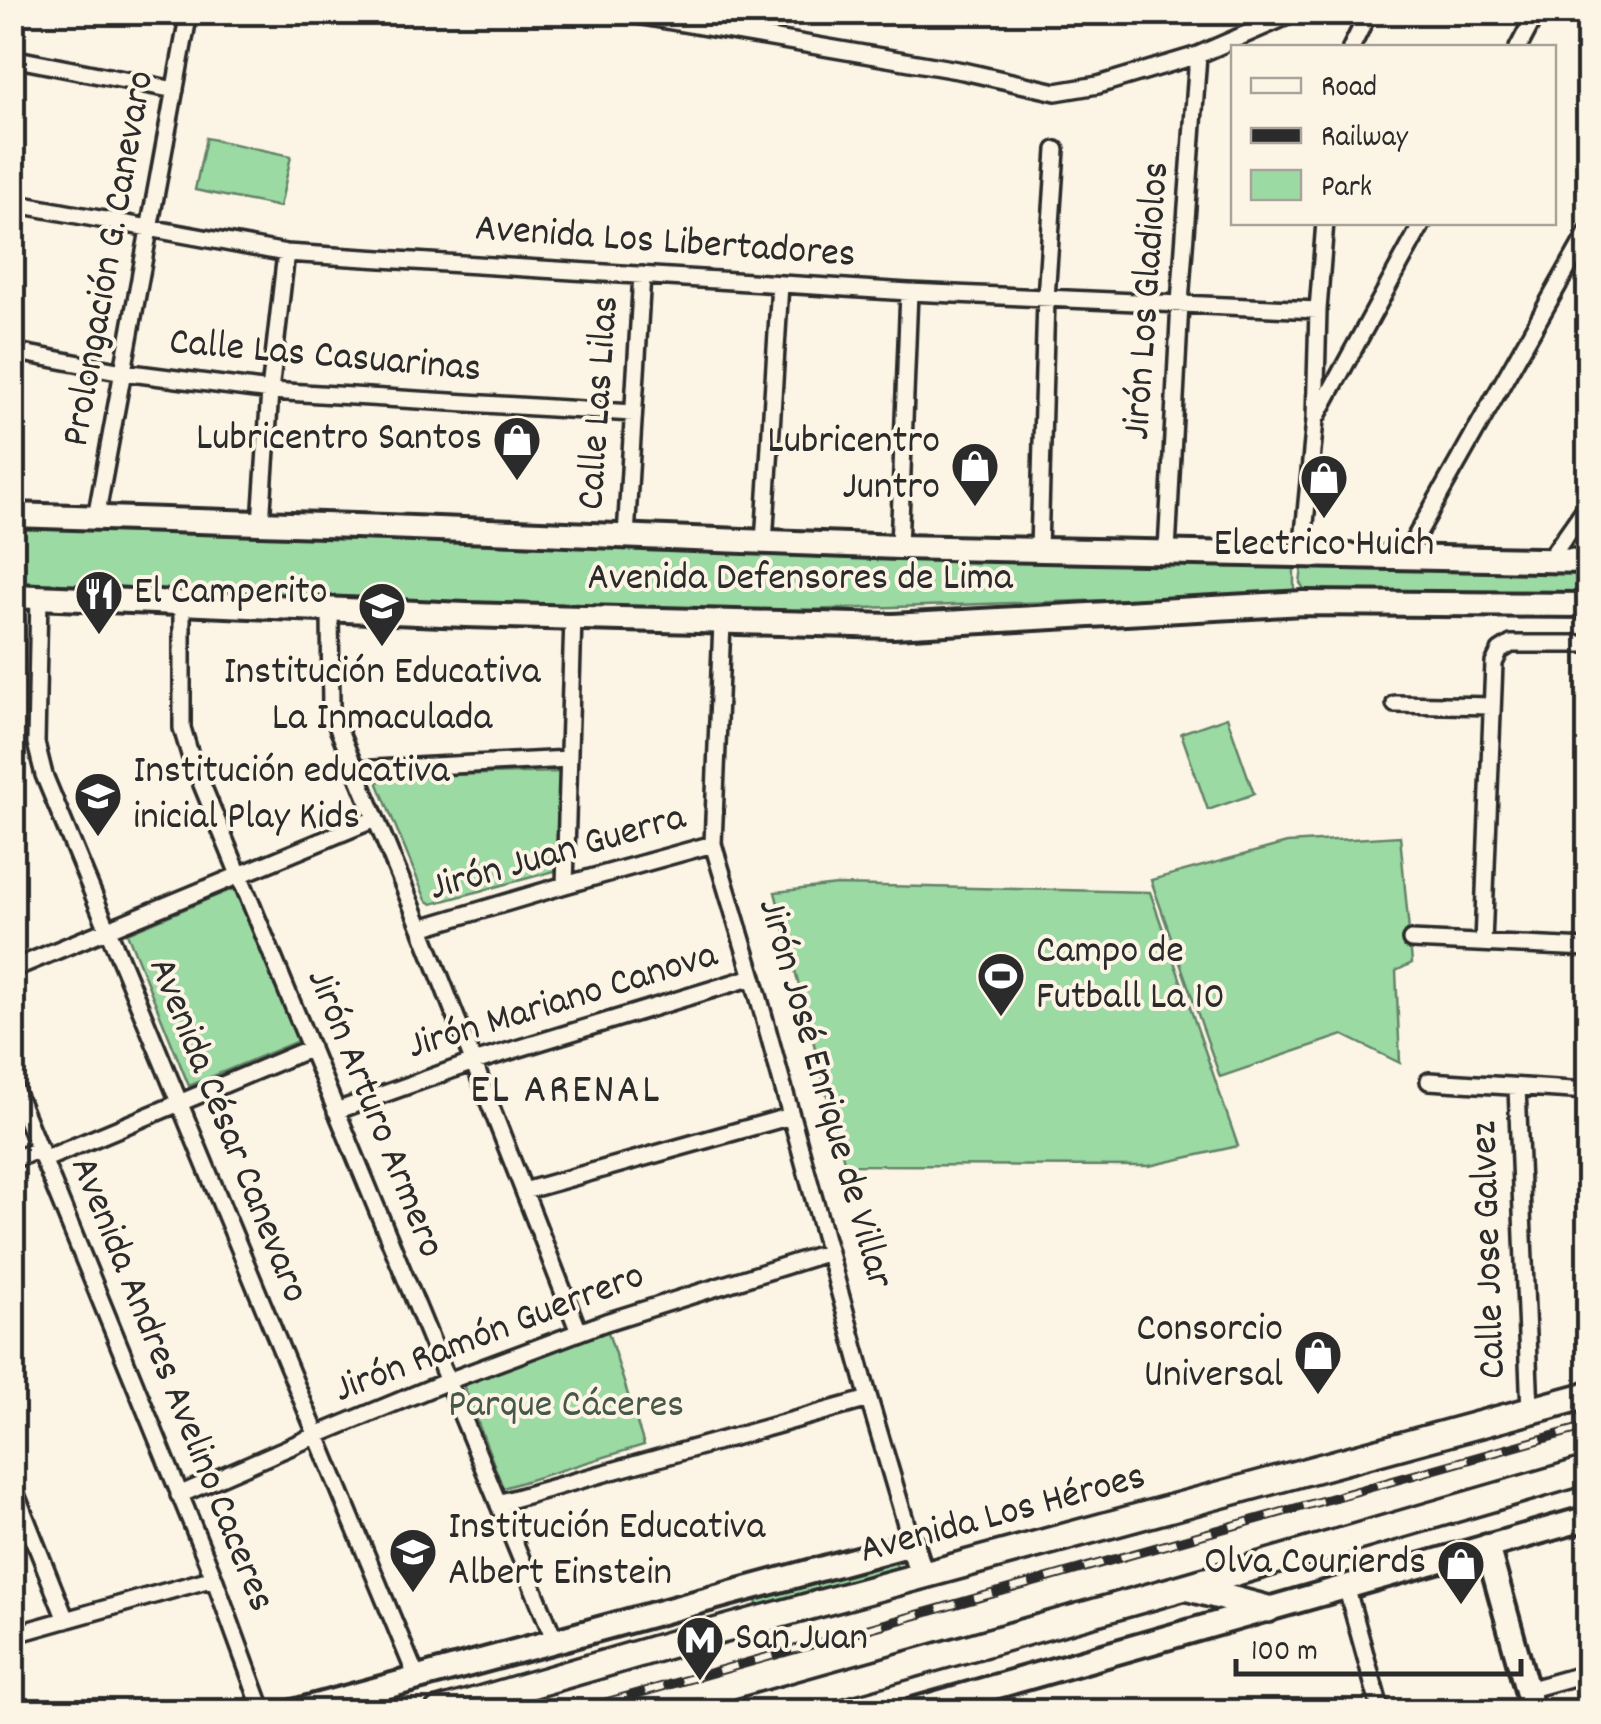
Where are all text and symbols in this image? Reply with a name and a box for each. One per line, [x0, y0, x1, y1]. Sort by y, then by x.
legend [1231, 45, 1556, 225]
street label: Prolongación G. Canevaro [50, 67, 172, 451]
text: Road [1321, 68, 1377, 111]
text: Railway [1321, 118, 1409, 161]
street label: Jirón Los Gladiolos [1111, 160, 1187, 442]
text: Park [1321, 168, 1372, 211]
street label: Avenida Los Libertadores [473, 202, 857, 286]
street label: Calle Las Lilas [565, 294, 637, 512]
street label: Calle Las Casuarinas [167, 316, 483, 400]
place label: Lubricentro Santos [196, 412, 482, 469]
shop icon: Lubricentro Santos [491, 414, 543, 482]
place label: Lubricentro Juntro [767, 415, 940, 518]
shop icon: Lubricentro Juntro [949, 440, 1001, 508]
shop icon: Electrico Huich [1298, 452, 1350, 520]
place label: Electrico Huich [1214, 518, 1434, 575]
street label: Avenida Defensores de Lima [587, 552, 1014, 609]
place label: El Camperito [134, 566, 328, 623]
restaurant icon: El Camperito [73, 568, 125, 636]
school or university icon: Institución Educativa La Inmaculada [356, 580, 408, 648]
place label: Institución Educativa La Inmaculada [223, 646, 542, 749]
place label: Institución educativa inicial Play Kids [133, 745, 451, 848]
school or university icon: Institución educativa inicial Play Kids [72, 770, 124, 838]
street label: Jirón Juan Guerra [423, 791, 694, 919]
street label: Jirón José Enrique de Villar [740, 892, 906, 1296]
place label: Campo de Futball La 10 [1036, 925, 1225, 1028]
street label: Jirón Mariano Canova [401, 928, 726, 1077]
street label: Avenida César Canevaro [131, 950, 321, 1312]
sports icon: Campo de Futball La 10 [975, 950, 1027, 1018]
street label: Jirón Arturo Armero [289, 961, 457, 1267]
district label: EL ARENAL [470, 1063, 662, 1123]
street label: Calle Jose Galvez [1458, 1120, 1524, 1380]
street label: Avenida Andres Avelino Caceres [53, 1149, 287, 1621]
street label: Jirón Ramón Guerrero [327, 1250, 653, 1420]
place label: Consorcio Universal [1136, 1303, 1283, 1406]
shop icon: Consorcio Universal [1292, 1328, 1344, 1396]
park label: Parque Cáceres [448, 1379, 684, 1436]
street label: Avenida Los Héroes [854, 1450, 1152, 1582]
place label: Institución Educativa Albert Einstein [448, 1501, 766, 1604]
school or university icon: Institución Educativa Albert Einstein [387, 1526, 439, 1594]
place label: Olva Courierds [1204, 1536, 1426, 1593]
shop icon: Olva Courierds [1435, 1538, 1487, 1606]
place label: San Juan [735, 1612, 868, 1669]
metro station icon: San Juan [674, 1614, 726, 1682]
scale bar [1236, 1614, 1521, 1676]
text: 100 m [1251, 1632, 1318, 1675]

